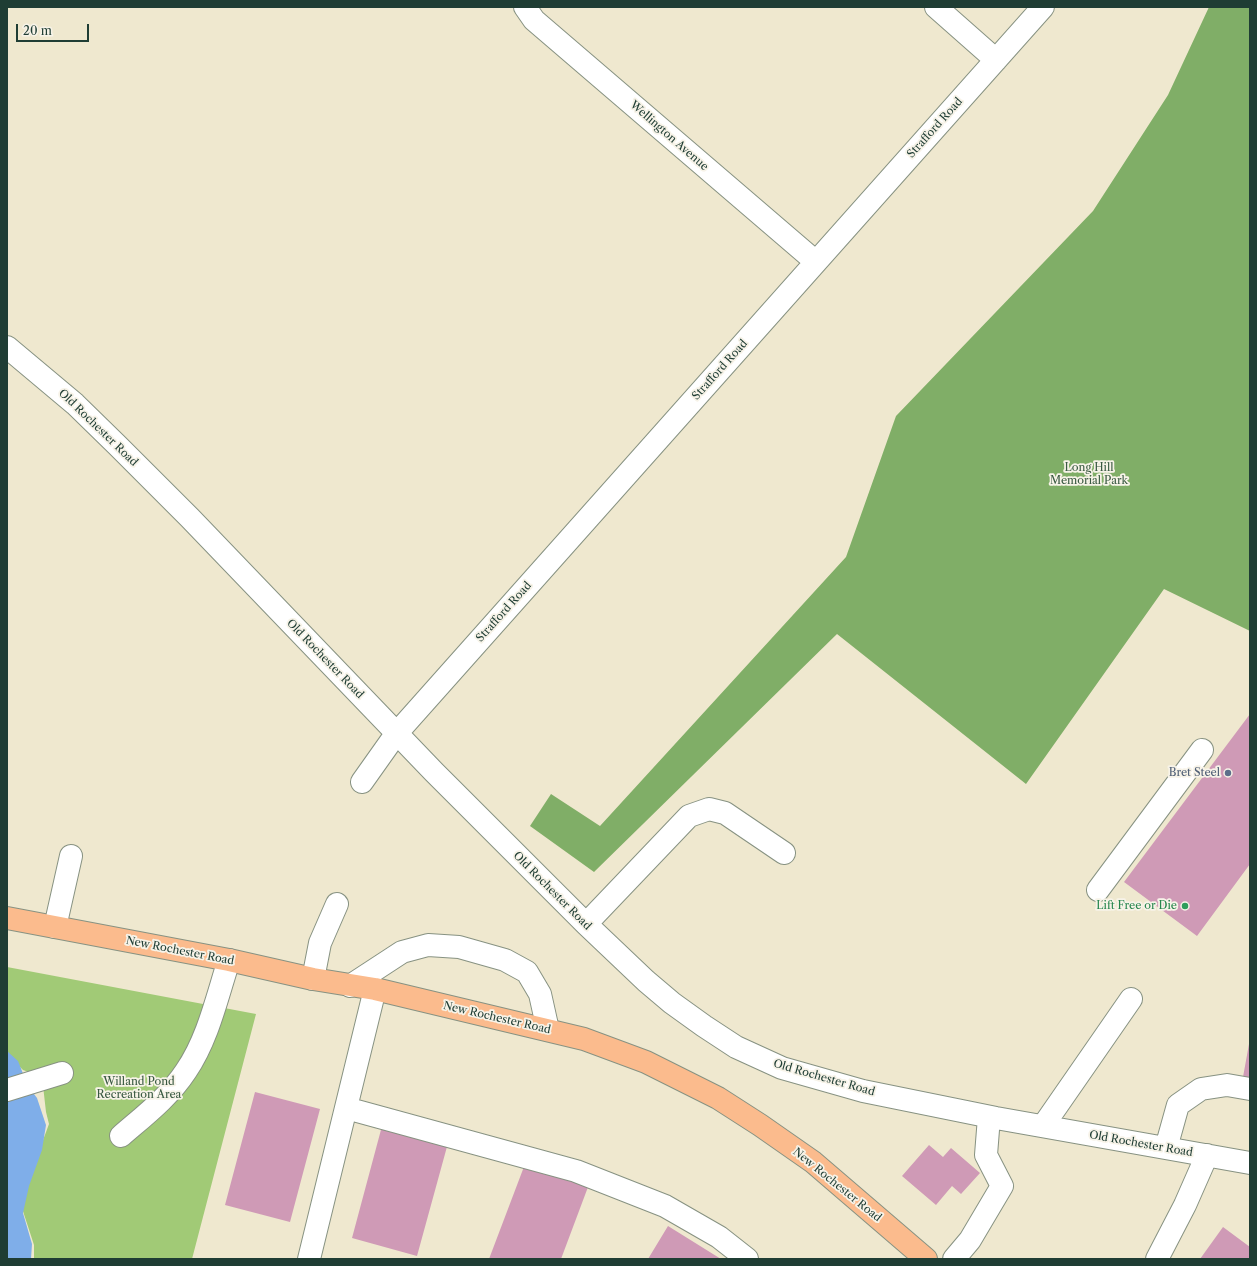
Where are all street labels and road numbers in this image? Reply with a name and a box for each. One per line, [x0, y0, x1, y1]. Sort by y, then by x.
street label: Strafford Road [905, 95, 965, 161]
street label: Wellington Avenue [627, 98, 711, 174]
street label: Strafford Road [690, 337, 750, 403]
street label: Old Rochester Road [56, 387, 140, 469]
street label: Strafford Road [474, 579, 534, 645]
street label: Old Rochester Road [284, 617, 366, 701]
street label: Old Rochester Road [510, 849, 594, 933]
street label: New Rochester Road [125, 934, 235, 968]
street label: New Rochester Road [442, 999, 552, 1037]
street label: Old Rochester Road [772, 1057, 876, 1099]
street label: Old Rochester Road [1088, 1128, 1194, 1160]
street label: New Rochester Road [790, 1145, 884, 1225]

